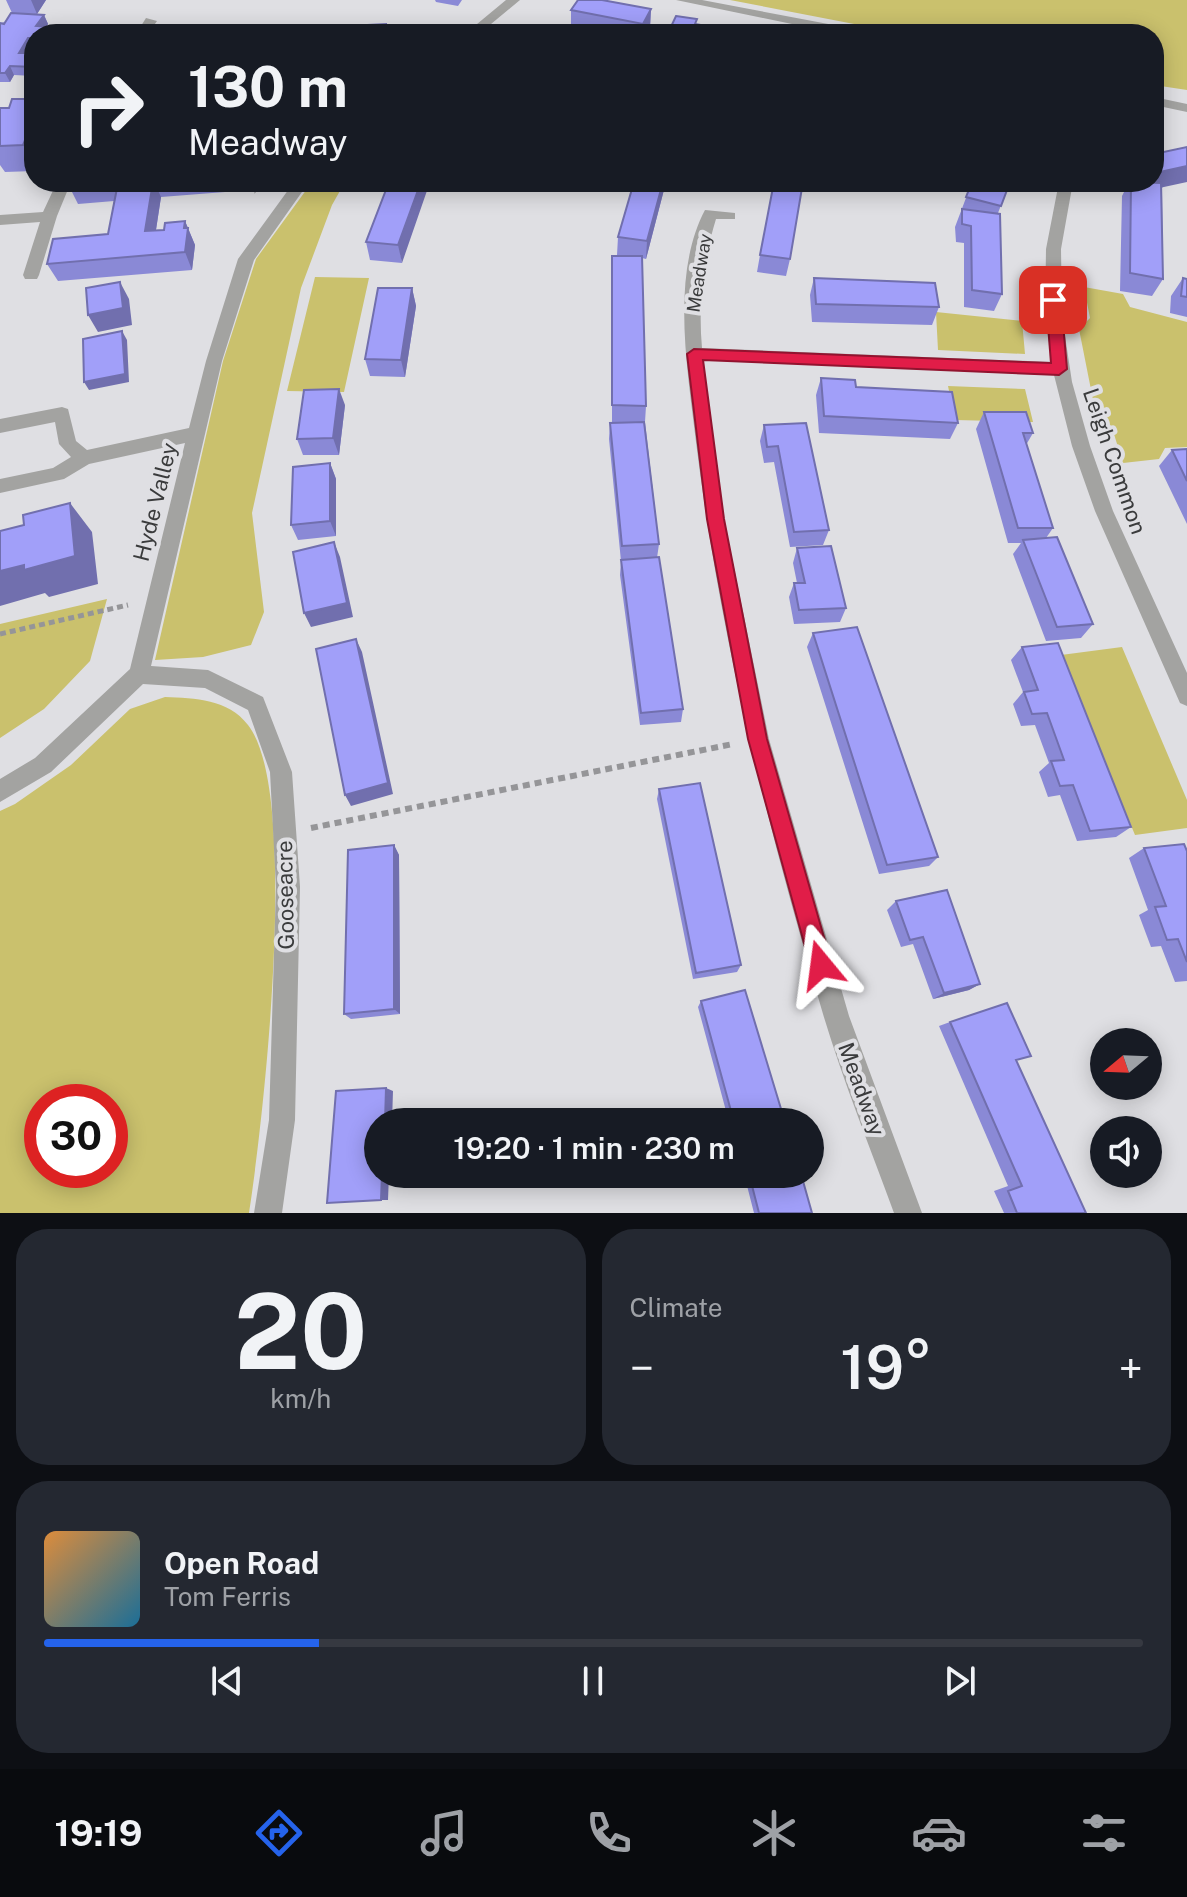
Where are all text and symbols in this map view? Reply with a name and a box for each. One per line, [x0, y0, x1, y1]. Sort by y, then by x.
text: 130 m [188, 54, 348, 120]
icon: right [56, 56, 160, 160]
text: Meadway [188, 121, 347, 163]
street label: Meadway [682, 232, 716, 314]
pin [1019, 266, 1087, 334]
icon: arrive [1031, 278, 1075, 322]
street label: Leigh Common [1078, 385, 1152, 537]
street label: Hyde Valley [128, 440, 182, 564]
street label: Gooseacre [271, 840, 299, 950]
position arrow [779, 923, 863, 1007]
north arrow [1090, 1028, 1162, 1100]
map controls [1090, 1028, 1162, 1188]
street label: Meadway [833, 1039, 891, 1139]
speed limit sign: 30 [24, 1084, 128, 1188]
button: sound [1090, 1116, 1162, 1188]
text: 19:20 · 1 min · 230 m [453, 1130, 735, 1166]
text: 20 [234, 1270, 367, 1392]
text: Climate [630, 1292, 723, 1323]
text: 19° [840, 1332, 932, 1403]
text: − [630, 1342, 654, 1394]
text: + [1119, 1342, 1143, 1394]
text: km/h [270, 1383, 331, 1414]
text: Open Road [164, 1545, 319, 1581]
text: Tom Ferris [164, 1581, 291, 1612]
icon: previous [205, 1659, 249, 1703]
icon: pause [571, 1659, 615, 1703]
icon: next [938, 1659, 982, 1703]
icon: directions [251, 1805, 307, 1861]
icon: music [416, 1805, 472, 1861]
icon: phone [581, 1805, 637, 1861]
icon: climate [746, 1805, 802, 1861]
icon: car [911, 1805, 967, 1861]
icon: filters [1076, 1805, 1132, 1861]
text: 19:19 [55, 1812, 142, 1854]

